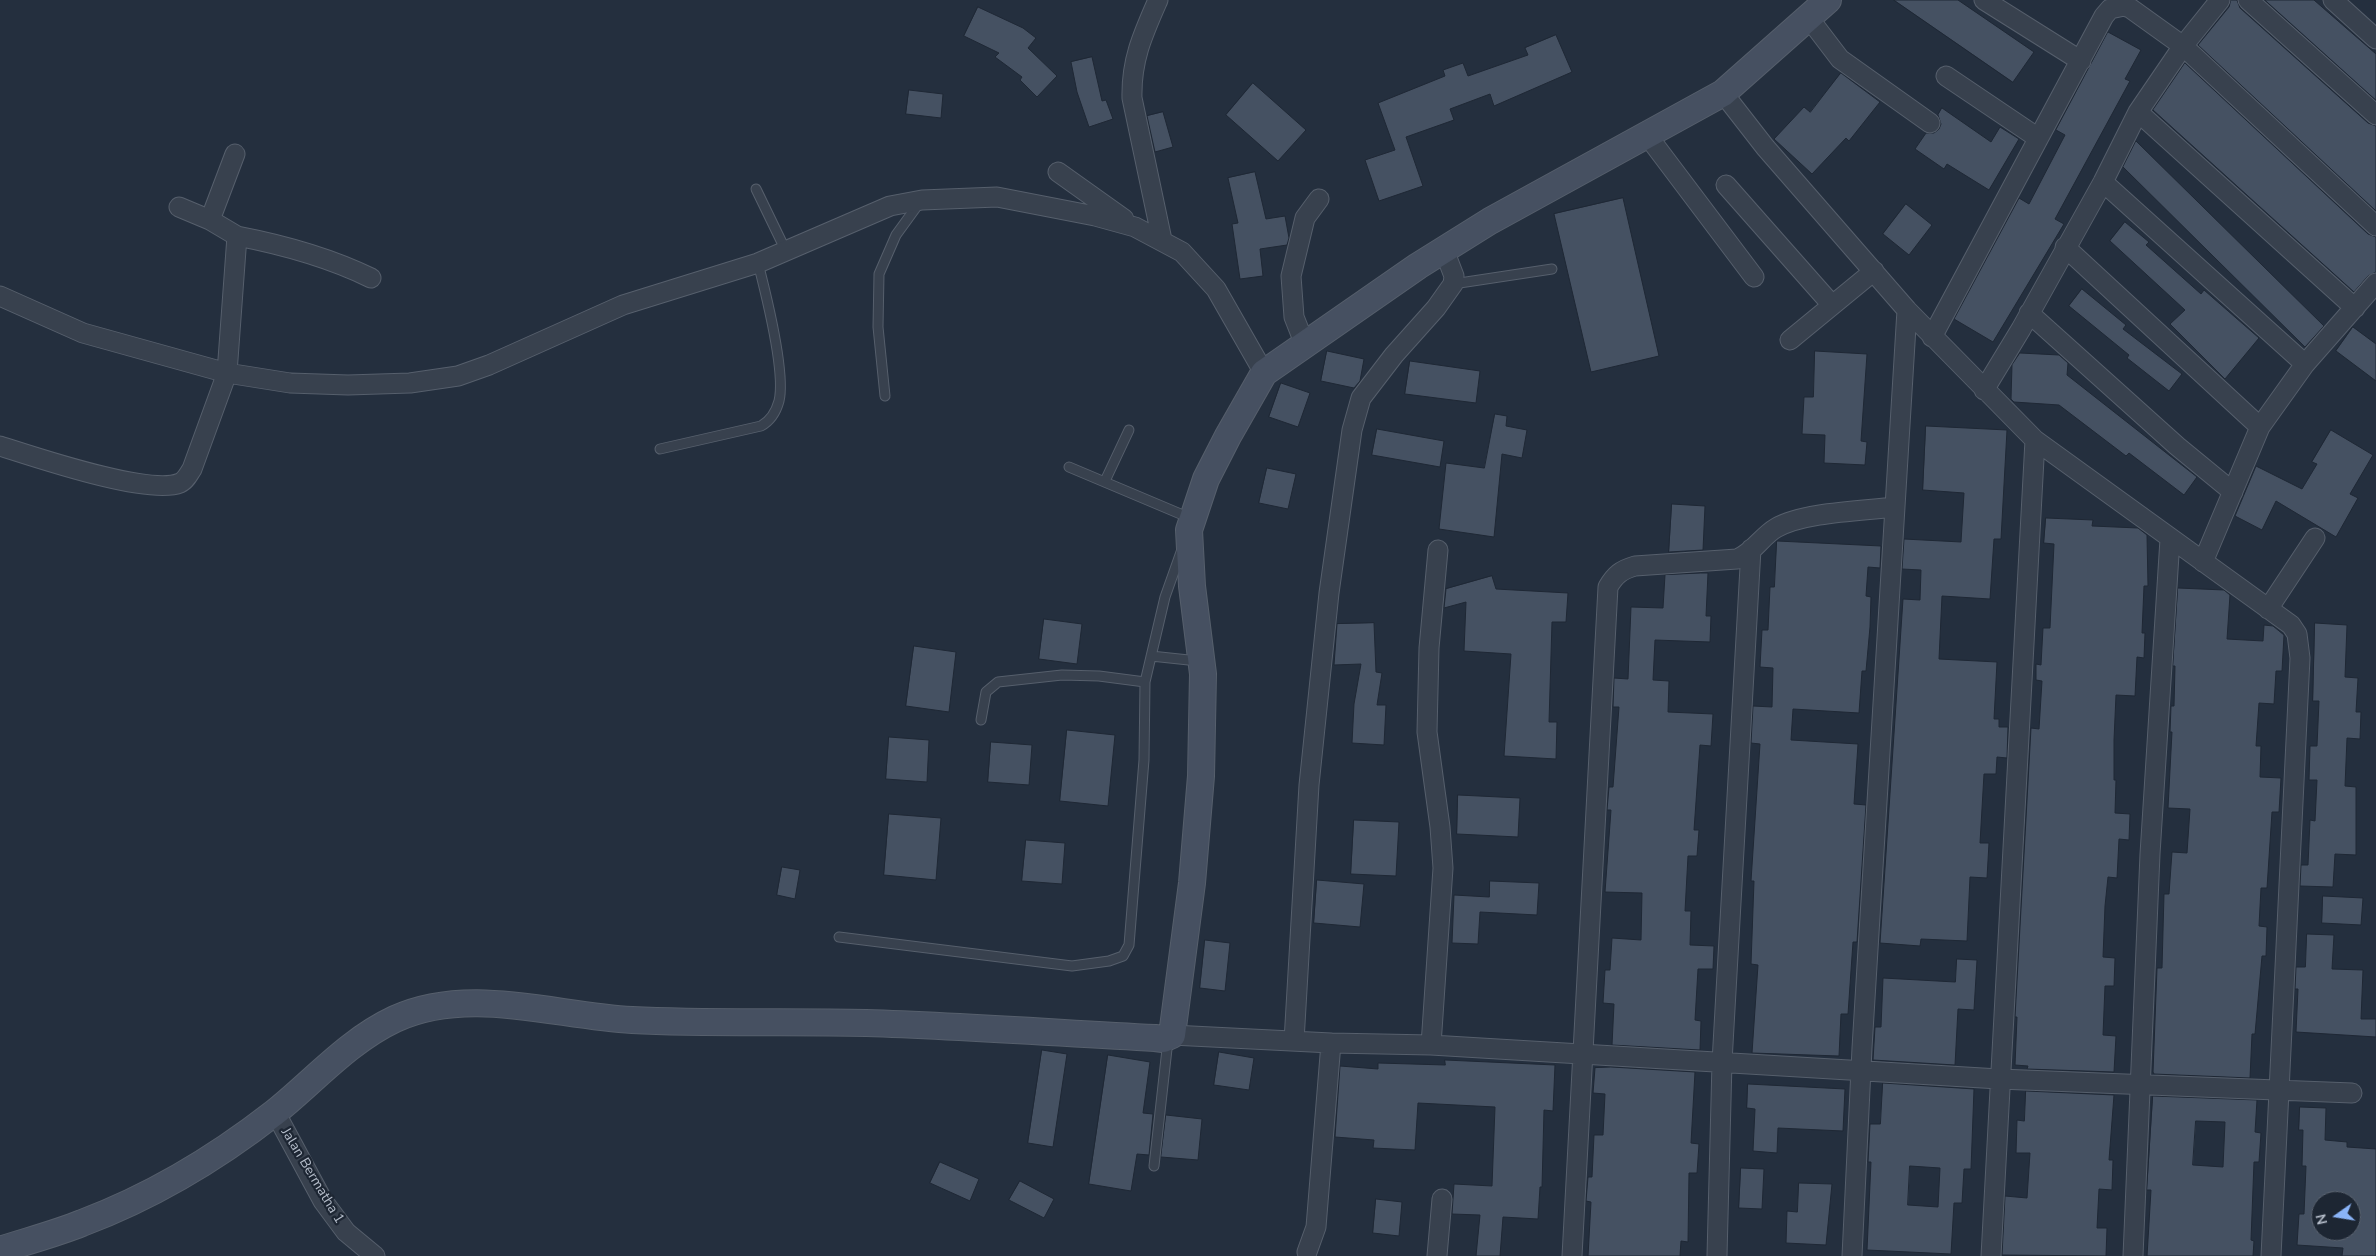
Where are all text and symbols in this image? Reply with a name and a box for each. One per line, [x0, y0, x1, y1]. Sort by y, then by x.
street label: Jalan Bermatha 1 [277, 1125, 347, 1227]
north arrow [2311, 1191, 2361, 1241]
text: N [2311, 1212, 2332, 1227]

